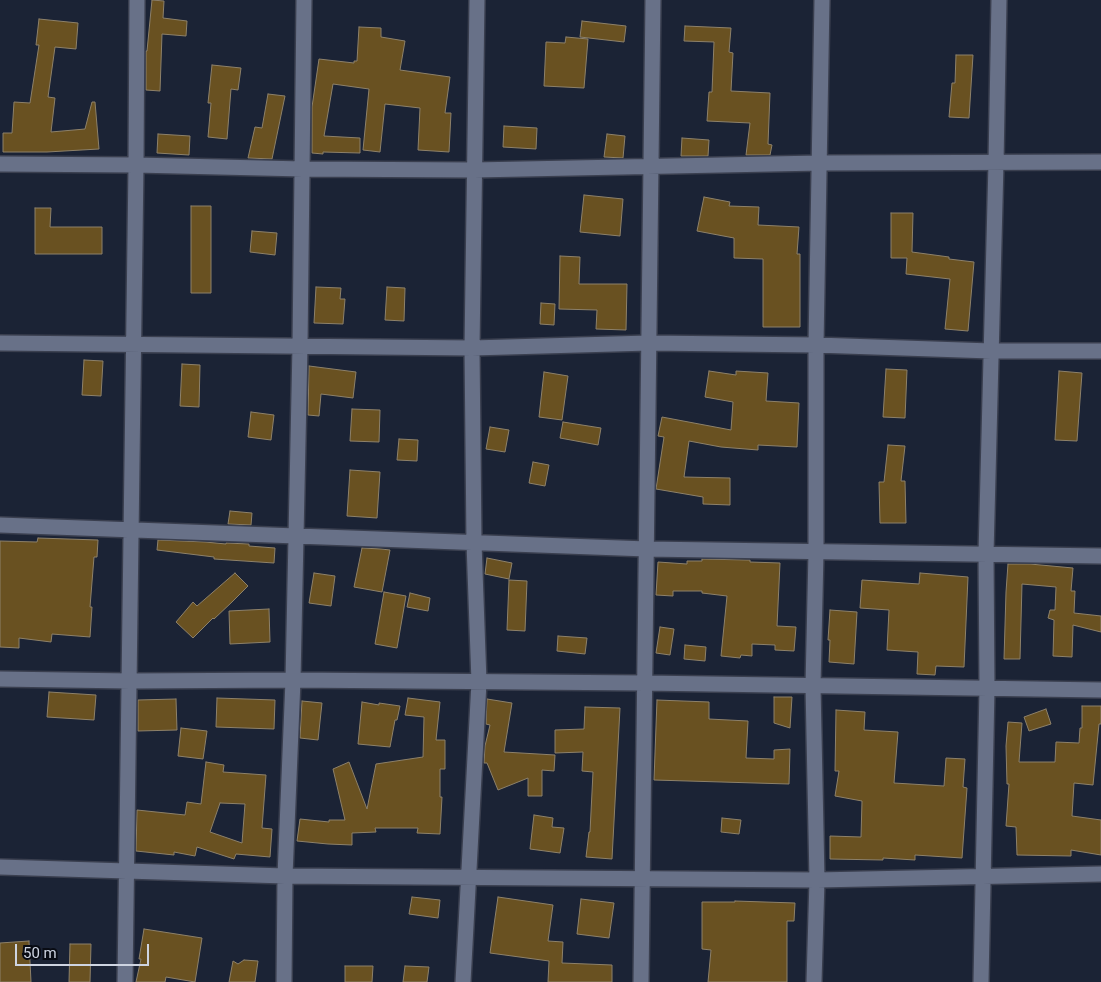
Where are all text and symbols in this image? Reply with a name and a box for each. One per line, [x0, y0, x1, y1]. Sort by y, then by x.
scale bar [18, 934, 151, 966]
text: 50 m [23, 944, 57, 962]

